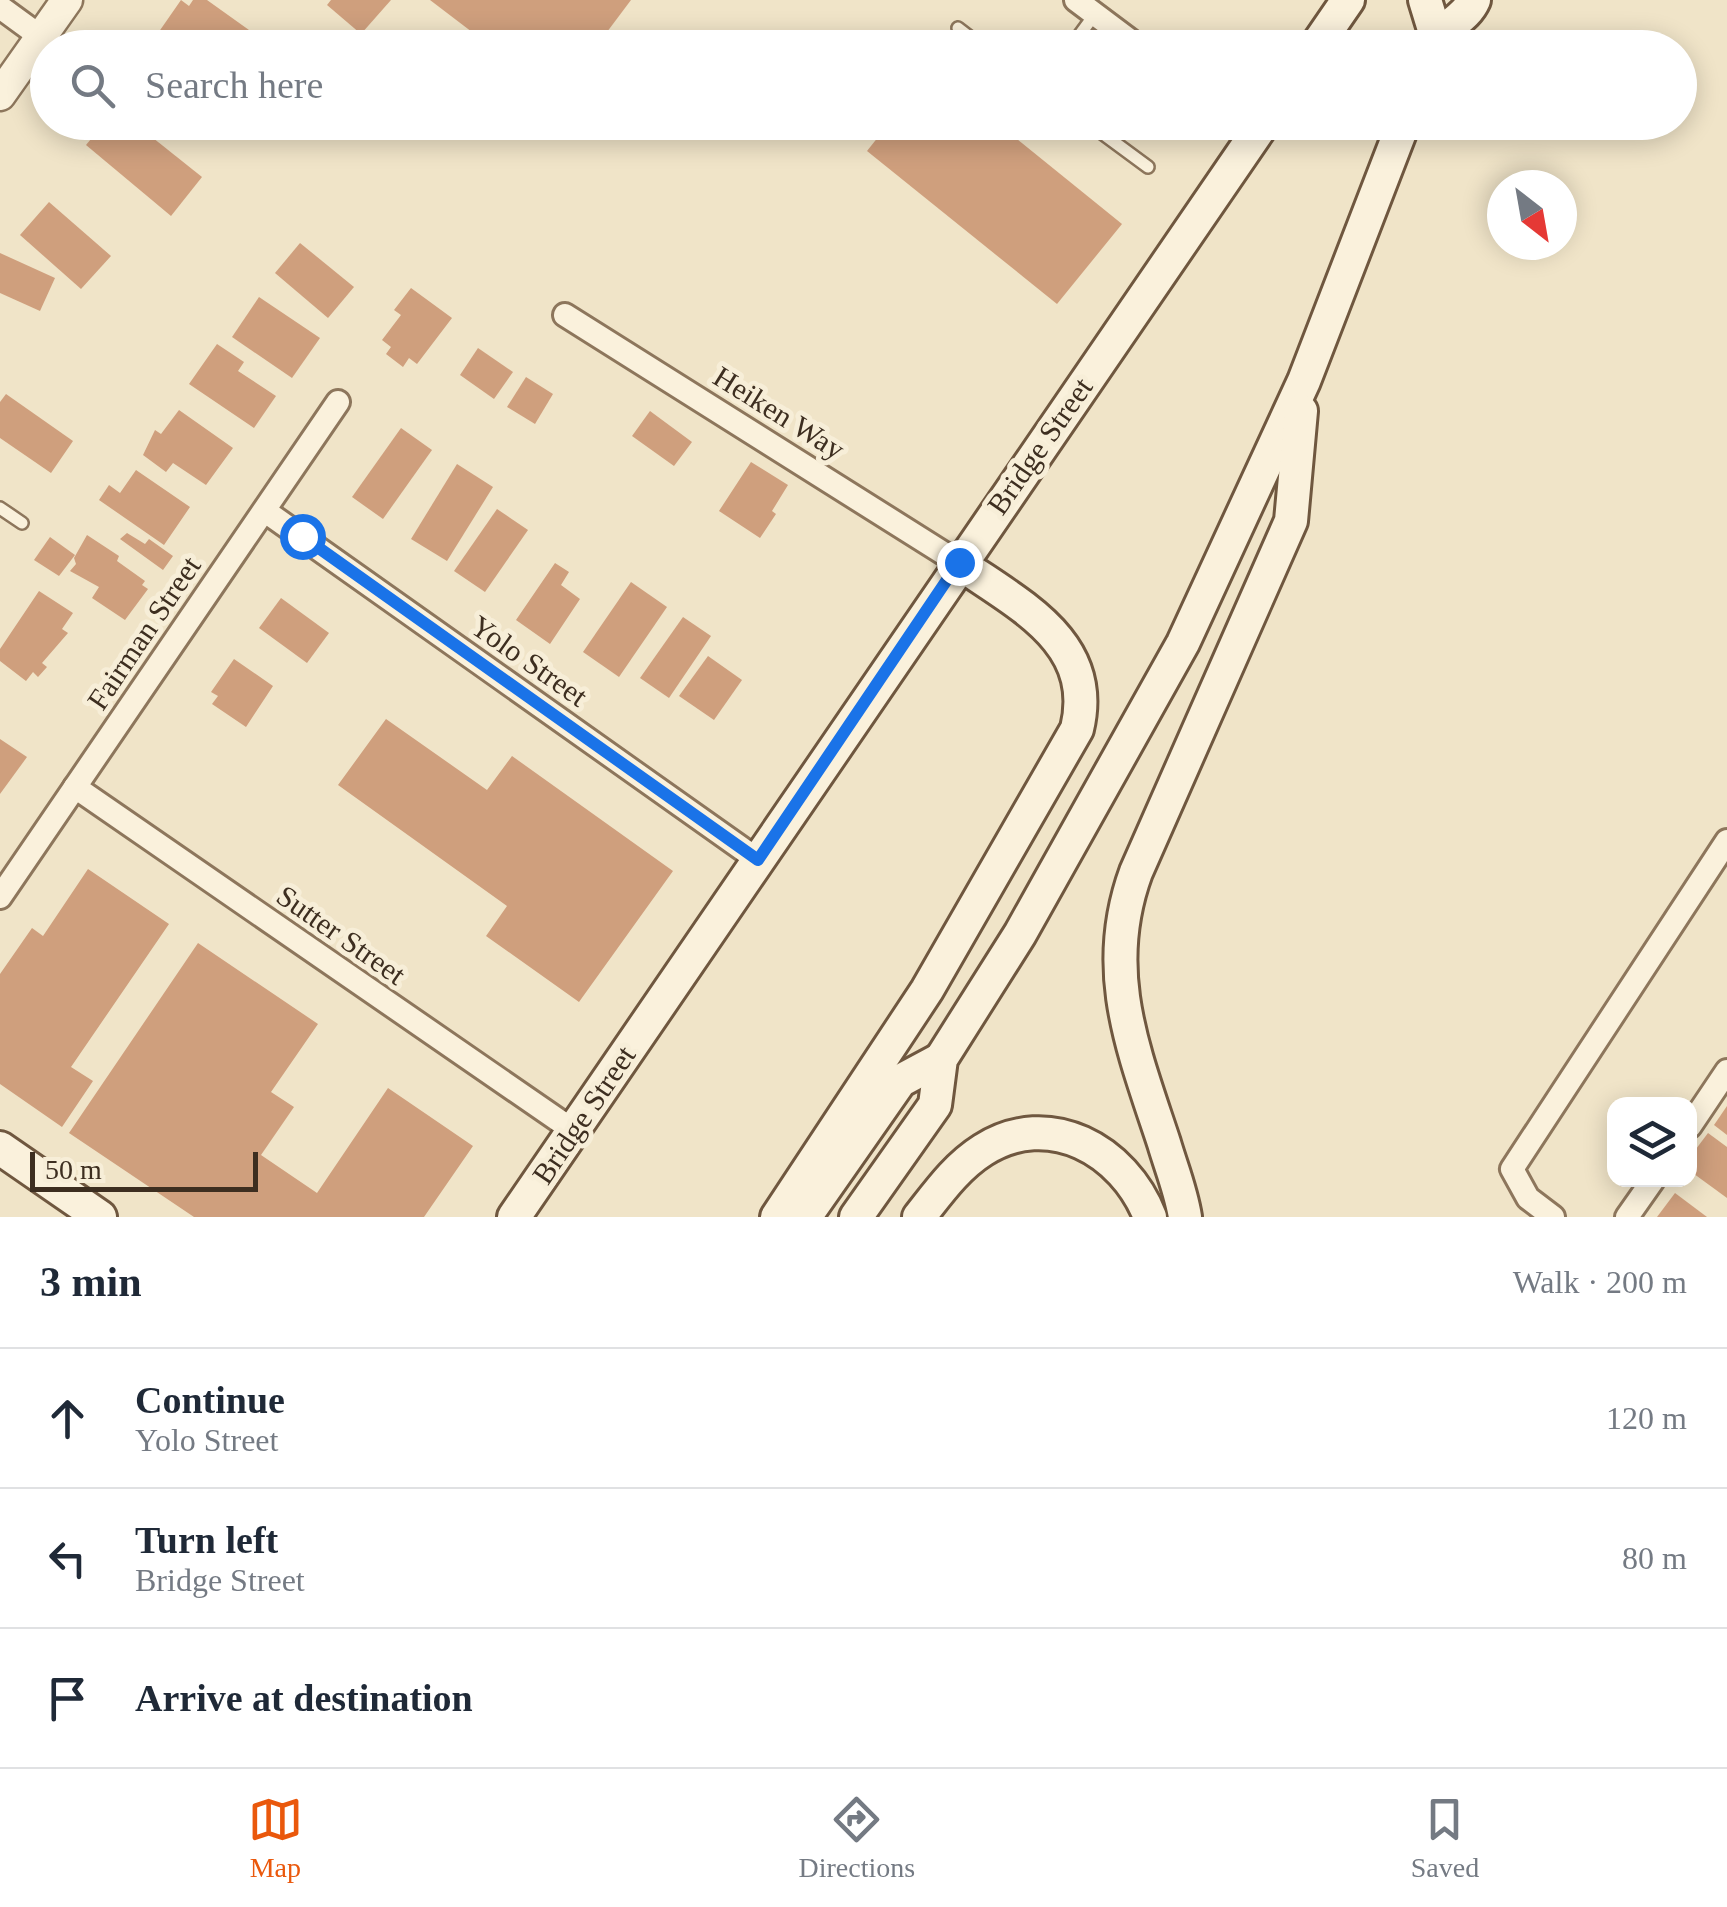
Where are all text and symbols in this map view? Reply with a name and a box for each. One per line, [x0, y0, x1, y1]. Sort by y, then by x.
search box [30, 30, 1697, 140]
icon: search [65, 58, 120, 113]
text: Search here [145, 64, 323, 106]
north arrow [1487, 170, 1577, 260]
street label: Heiken Way [708, 359, 851, 466]
street label: Bridge Street [980, 371, 1099, 520]
route start [280, 514, 326, 560]
route end [937, 540, 983, 586]
street label: Fairman Street [80, 549, 207, 716]
street label: Yolo Street [465, 609, 594, 713]
street label: Sutter Street [271, 878, 412, 991]
street label: Bridge Street [525, 1039, 642, 1190]
map controls [1607, 1097, 1697, 1187]
button: layers [1607, 1097, 1697, 1187]
scale bar [30, 1147, 258, 1192]
text: 50 m [45, 1154, 102, 1185]
text: 3 min [40, 1259, 142, 1305]
text: Walk · 200 m [1513, 1264, 1687, 1300]
text: Continue [135, 1379, 285, 1421]
icon: ahead [40, 1391, 95, 1446]
text: 120 m [1606, 1400, 1687, 1436]
text: Yolo Street [135, 1422, 278, 1458]
text: Turn left [135, 1519, 278, 1561]
icon: left [40, 1531, 95, 1586]
text: 80 m [1622, 1540, 1687, 1576]
text: Bridge Street [135, 1562, 305, 1598]
icon: arrive [40, 1671, 95, 1726]
text: Arrive at destination [135, 1677, 473, 1719]
tab: Map [248, 1792, 303, 1884]
tab: Directions [798, 1792, 915, 1884]
tab: Saved [1411, 1792, 1479, 1884]

